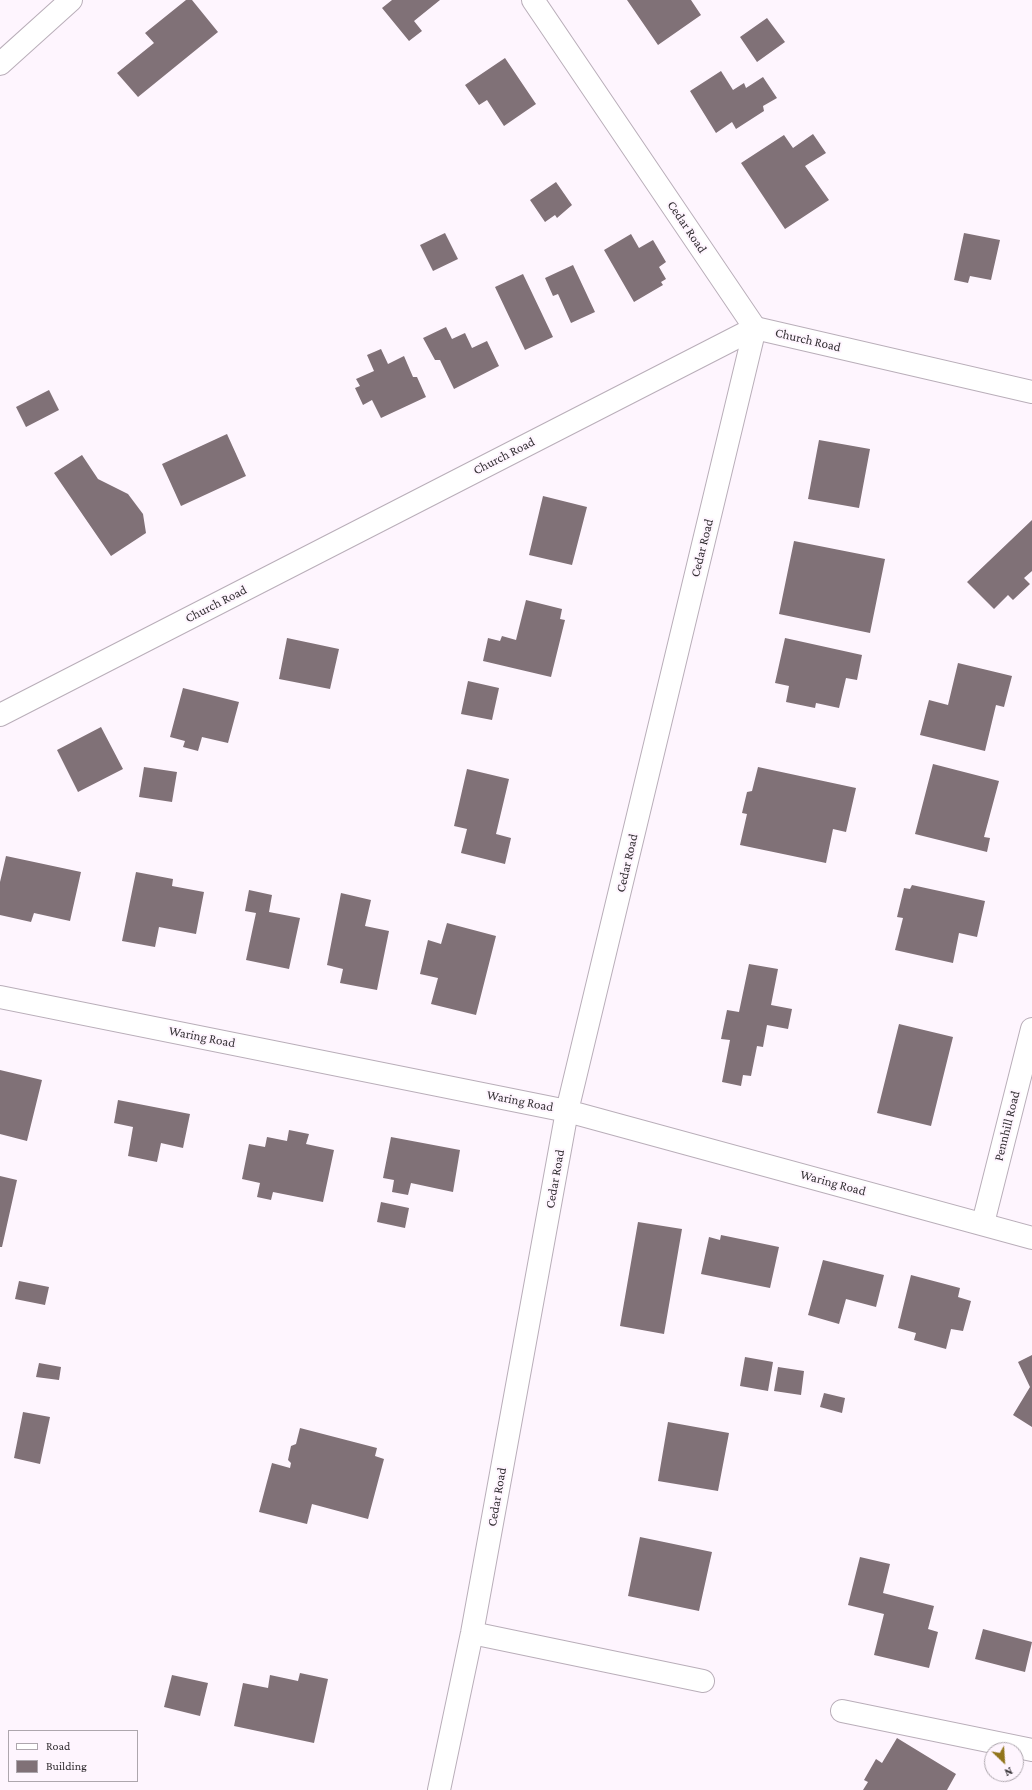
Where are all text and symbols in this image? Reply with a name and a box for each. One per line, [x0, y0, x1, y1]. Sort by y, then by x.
street label: Cedar Road [664, 198, 710, 256]
street label: Church Road [774, 325, 842, 355]
street label: Church Road [471, 434, 537, 478]
street label: Cedar Road [687, 517, 717, 579]
street label: Church Road [183, 582, 249, 626]
street label: Cedar Road [613, 832, 641, 894]
street label: Waring Road [167, 1023, 237, 1051]
street label: Waring Road [485, 1087, 555, 1115]
street label: Pennhill Road [991, 1089, 1023, 1163]
street label: Cedar Road [542, 1148, 568, 1210]
street label: Waring Road [798, 1167, 868, 1199]
street label: Cedar Road [484, 1466, 510, 1528]
legend [8, 1730, 138, 1782]
text: Road [46, 1739, 70, 1753]
north arrow [984, 1742, 1024, 1782]
text: Building [46, 1759, 87, 1773]
text: N [1003, 1765, 1015, 1779]

